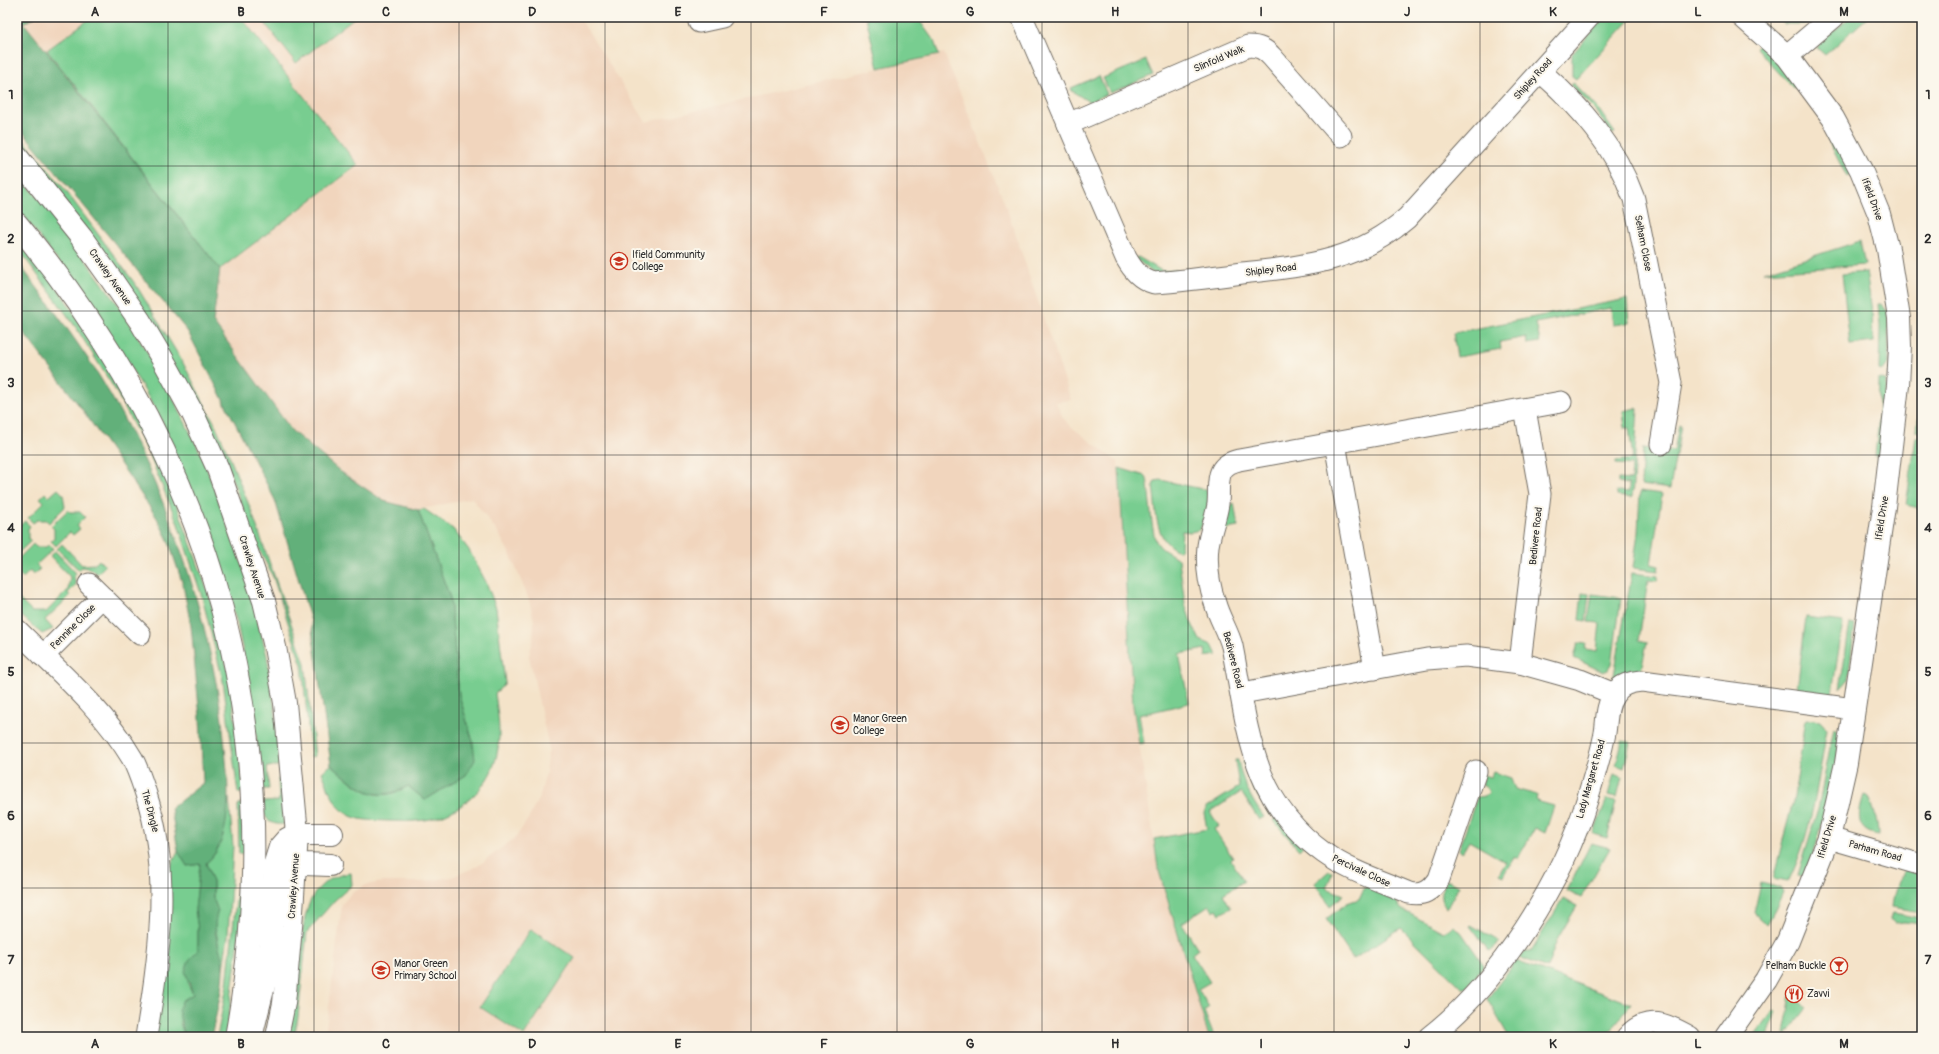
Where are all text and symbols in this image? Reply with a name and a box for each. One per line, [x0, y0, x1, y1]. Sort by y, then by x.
text: A [91, 4, 100, 20]
text: B [237, 4, 245, 20]
text: C [382, 4, 390, 20]
text: D [528, 4, 536, 20]
text: E [675, 4, 682, 20]
text: F [820, 4, 828, 20]
text: G [966, 4, 975, 20]
text: H [1111, 4, 1119, 20]
text: I [1259, 4, 1263, 20]
text: J [1404, 4, 1410, 20]
text: K [1549, 4, 1557, 20]
text: L [1694, 4, 1702, 20]
text: M [1839, 4, 1849, 20]
street label: Slinfold Walk [1192, 43, 1247, 75]
street label: Shipley Road [1511, 56, 1555, 102]
text: 1 [8, 87, 14, 103]
text: 1 [1925, 87, 1931, 103]
street label: Ifield Drive [1859, 176, 1885, 222]
street label: Selham Close [1632, 214, 1654, 272]
text: 2 [7, 231, 15, 247]
text: 2 [1924, 231, 1932, 247]
street label: Crawley Avenue [86, 247, 134, 307]
place label: Ifield Community College [632, 249, 706, 273]
school or university icon: Ifield Community College [609, 251, 629, 271]
street label: Shipley Road [1245, 261, 1297, 279]
text: 3 [7, 375, 15, 391]
text: 3 [1924, 375, 1932, 391]
street label: Ifield Drive [1873, 495, 1891, 541]
street label: Bedivere Road [1527, 506, 1545, 566]
text: 4 [7, 520, 15, 536]
text: 4 [1924, 520, 1932, 536]
street label: Crawley Avenue [236, 534, 268, 600]
street label: Pennine Close [48, 602, 98, 652]
street label: Bedivere Road [1220, 630, 1246, 690]
text: 5 [7, 664, 15, 680]
text: 5 [1924, 664, 1932, 680]
place label: Manor Green College [853, 713, 907, 737]
school or university icon: Manor Green College [830, 715, 850, 735]
street label: Lady Margaret Road [1574, 738, 1608, 820]
street label: The Dingle [139, 789, 161, 834]
text: 6 [7, 808, 15, 824]
text: 6 [1924, 808, 1932, 824]
street label: Ifield Drive [1815, 814, 1839, 860]
street label: Parham Road [1847, 838, 1903, 864]
street label: Percivale Close [1330, 852, 1392, 890]
street label: Crawley Avenue [286, 853, 302, 919]
text: 7 [8, 952, 15, 968]
text: 7 [1925, 952, 1932, 968]
bar icon: Pelham Buckle [1829, 956, 1849, 976]
place label: Manor Green Primary School [394, 958, 457, 982]
school or university icon: Manor Green Primary School [371, 960, 391, 980]
place label: Pelham Buckle [1766, 960, 1826, 972]
restaurant icon: Zavvi [1784, 984, 1804, 1004]
place label: Zavvi [1807, 988, 1829, 1000]
text: A [91, 1036, 100, 1052]
text: B [237, 1036, 245, 1052]
text: C [382, 1036, 390, 1052]
text: D [528, 1036, 536, 1052]
text: E [675, 1036, 682, 1052]
text: F [820, 1036, 828, 1052]
text: G [966, 1036, 975, 1052]
text: H [1111, 1036, 1119, 1052]
text: I [1259, 1036, 1263, 1052]
text: J [1404, 1036, 1410, 1052]
text: K [1549, 1036, 1557, 1052]
text: L [1694, 1036, 1702, 1052]
text: M [1839, 1036, 1849, 1052]

